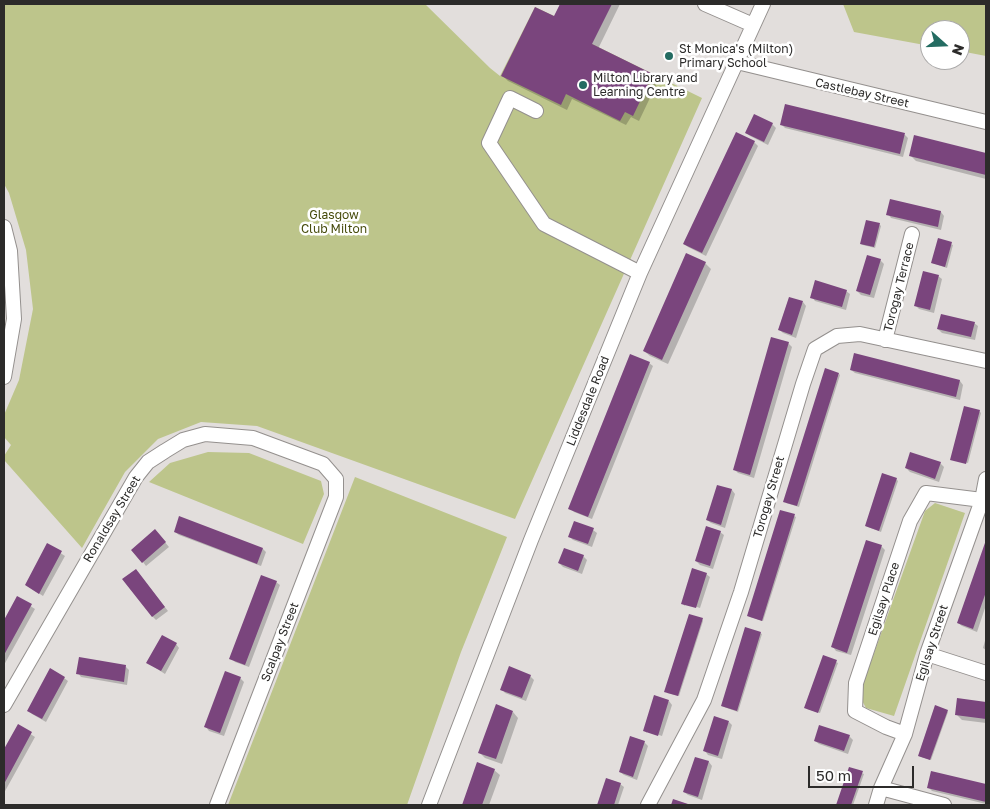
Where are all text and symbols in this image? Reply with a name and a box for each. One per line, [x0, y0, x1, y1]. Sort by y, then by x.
north arrow [920, 20, 970, 70]
place label: St Monica's (Milton) Primary School [679, 42, 793, 70]
text: N [949, 42, 968, 58]
marker: St Monica's (Milton) Primary School [663, 50, 675, 62]
place label: Milton Library and Learning Centre [593, 71, 698, 99]
street label: Castlebay Street [814, 75, 910, 111]
marker: Milton Library and Learning Centre [577, 79, 589, 91]
park label: Glasgow Club Milton [301, 208, 367, 236]
street label: Torogay Terrace [881, 241, 917, 333]
street label: Liddesdale Road [563, 354, 613, 448]
street label: Torogay Street [750, 454, 788, 540]
street label: Ronaldsay Street [80, 473, 144, 565]
street label: Egilsay Place [865, 561, 903, 637]
street label: Scalpay Street [258, 600, 302, 684]
street label: Egilsay Street [913, 603, 951, 683]
scale bar [810, 756, 916, 788]
text: 50 m [816, 766, 851, 784]

